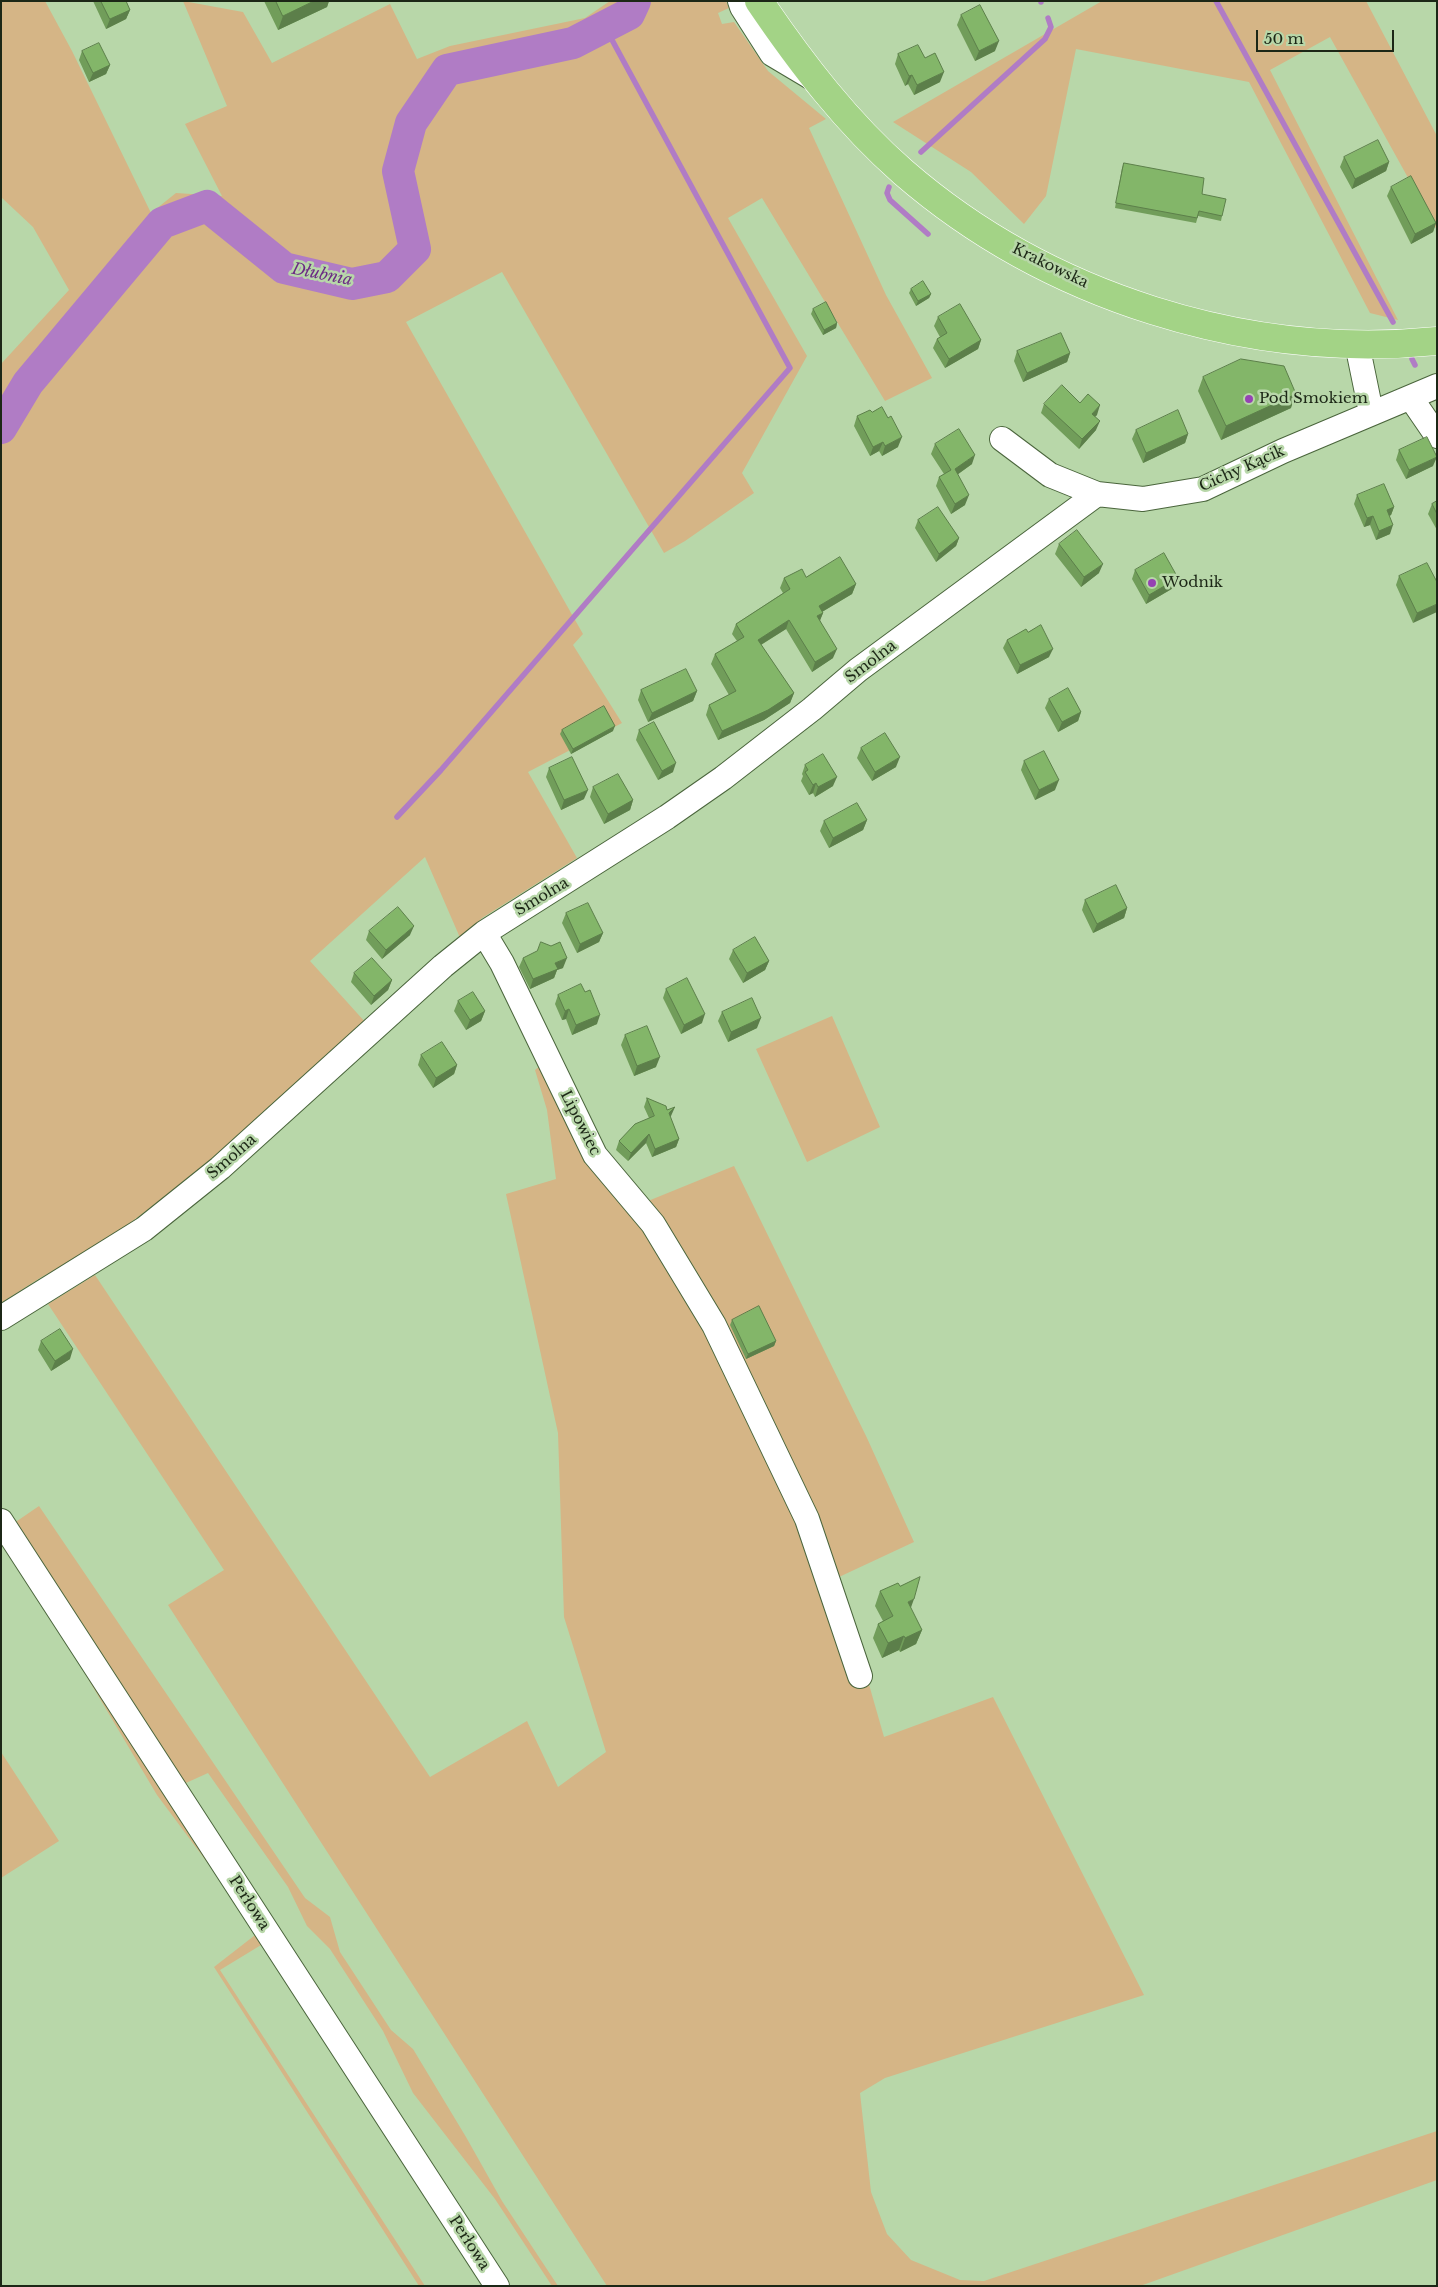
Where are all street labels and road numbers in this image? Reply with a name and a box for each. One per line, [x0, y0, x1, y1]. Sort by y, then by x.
street label: Krakowska [1009, 240, 1091, 292]
street label: Cichy Kącik [1197, 442, 1287, 496]
street label: Smolna [842, 637, 900, 687]
street label: Smolna [512, 874, 572, 920]
street label: Lipowiec [556, 1088, 604, 1158]
street label: Smolna [204, 1131, 260, 1183]
street label: Perłowa [225, 1873, 273, 1933]
street label: Perłowa [445, 2213, 493, 2273]

